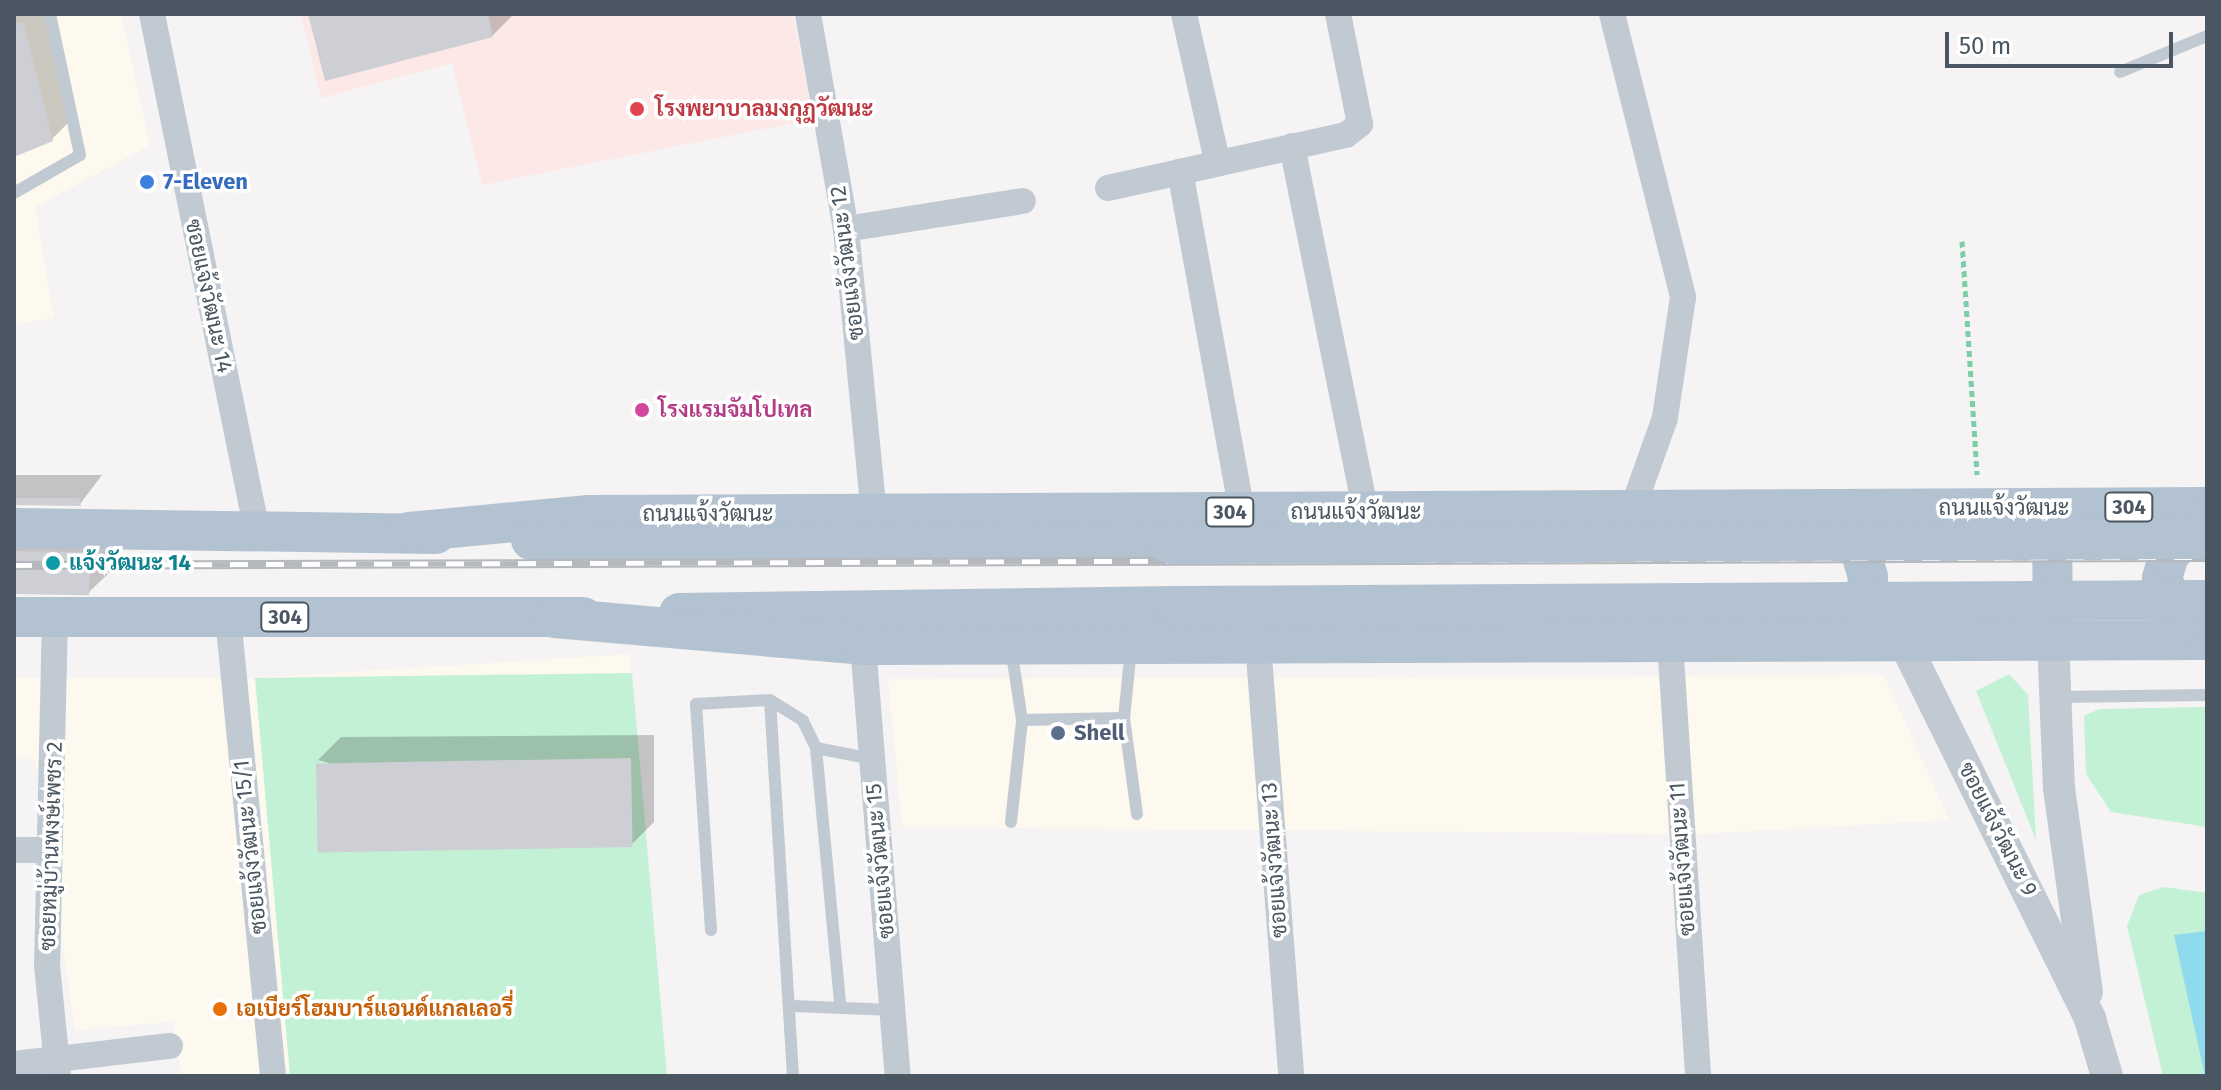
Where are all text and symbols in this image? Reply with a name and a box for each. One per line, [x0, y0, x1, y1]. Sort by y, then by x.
scale bar [1949, 16, 2177, 66]
text: 50 m [1959, 32, 2011, 60]
place label: โรงพยาบาลมงกุฎวัฒนะ [655, 96, 873, 122]
marker: โรงพยาบาลมงกุฎวัฒนะ [626, 98, 648, 120]
place label: 7-Eleven [163, 169, 248, 195]
marker: 7-Eleven [138, 173, 156, 191]
street label: ซอยแจ้งวัฒนะ 12 [824, 184, 870, 342]
street label: ซอยแจ้งวัฒนะ 14 [180, 217, 238, 375]
place label: โรงแรมจัมโปเทล [658, 397, 812, 423]
marker: โรงแรมจัมโปเทล [633, 401, 651, 419]
road number: 304 [2103, 491, 2155, 523]
street label: ถนนแจ้งวัฒนะ [1938, 495, 2070, 521]
road number: 304 [1204, 496, 1256, 528]
street label: ถนนแจ้งวัฒนะ [1290, 499, 1422, 525]
street label: ถนนแจ้งวัฒนะ [642, 501, 774, 527]
place label: แจ้งวัฒนะ 14 [69, 550, 191, 576]
marker: แจ้งวัฒนะ 14 [44, 554, 62, 572]
road number: 304 [259, 601, 311, 633]
place label: Shell [1074, 720, 1124, 746]
marker: Shell [1049, 724, 1067, 742]
street label: ซอยหมู่บ้านพงษ์เพชร 2 [34, 741, 68, 951]
street label: ซอยแจ้งวัฒนะ 9 [1953, 758, 2043, 900]
street label: ซอยแจ้งวัฒนะ 15/1 [228, 759, 272, 935]
street label: ซอยแจ้งวัฒนะ 13 [1255, 781, 1293, 939]
street label: ซอยแจ้งวัฒนะ 11 [1663, 781, 1701, 937]
street label: ซอยแจ้งวัฒนะ 15 [860, 782, 900, 940]
place label: เอเบียร์โฮมบาร์แอนด์แกลเลอรี่ [236, 996, 513, 1022]
marker: เอเบียร์โฮมบาร์แอนด์แกลเลอรี่ [211, 1000, 229, 1018]

